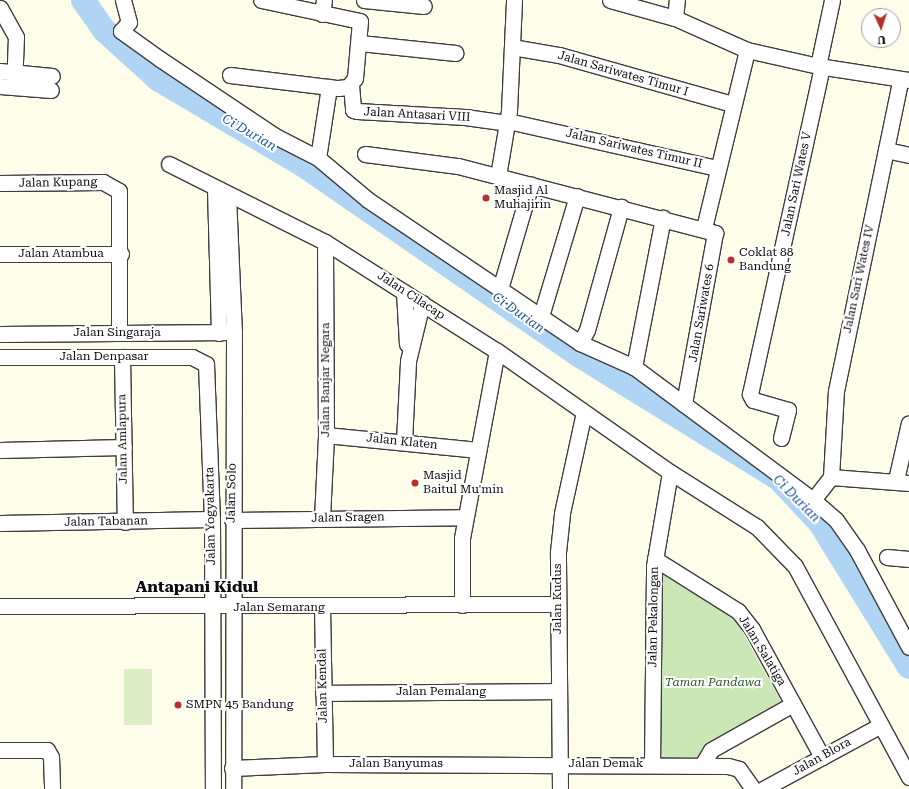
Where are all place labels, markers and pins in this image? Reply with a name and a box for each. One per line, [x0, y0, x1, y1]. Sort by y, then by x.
place label: Masjid Al Muhajirin [494, 184, 551, 212]
marker: Masjid Al Muhajirin [481, 193, 491, 203]
place label: Coklat 88 Bandung [739, 246, 793, 274]
marker: Coklat 88 Bandung [726, 255, 736, 265]
place label: Masjid Baitul Mu'min [423, 469, 504, 497]
marker: Masjid Baitul Mu'min [410, 478, 420, 488]
place label: SMPN 45 Bandung [186, 698, 294, 712]
marker: SMPN 45 Bandung [173, 700, 183, 710]

